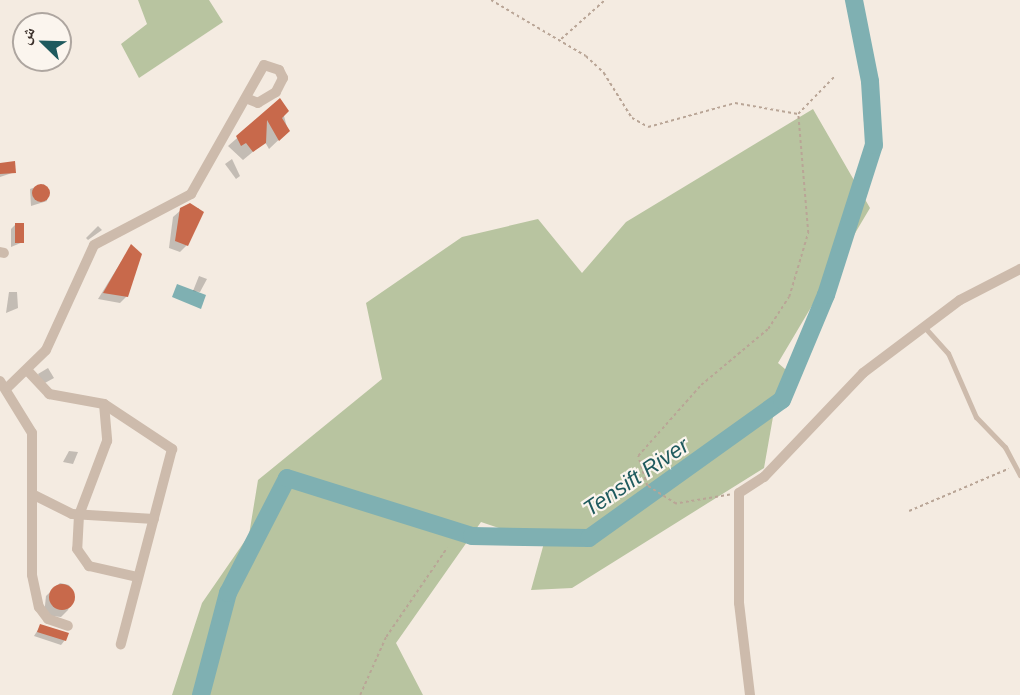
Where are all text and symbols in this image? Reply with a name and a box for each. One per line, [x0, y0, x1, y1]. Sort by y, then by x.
north arrow [12, 12, 72, 72]
text: ش [16, 24, 38, 47]
water label: Tensift River [578, 432, 694, 522]

